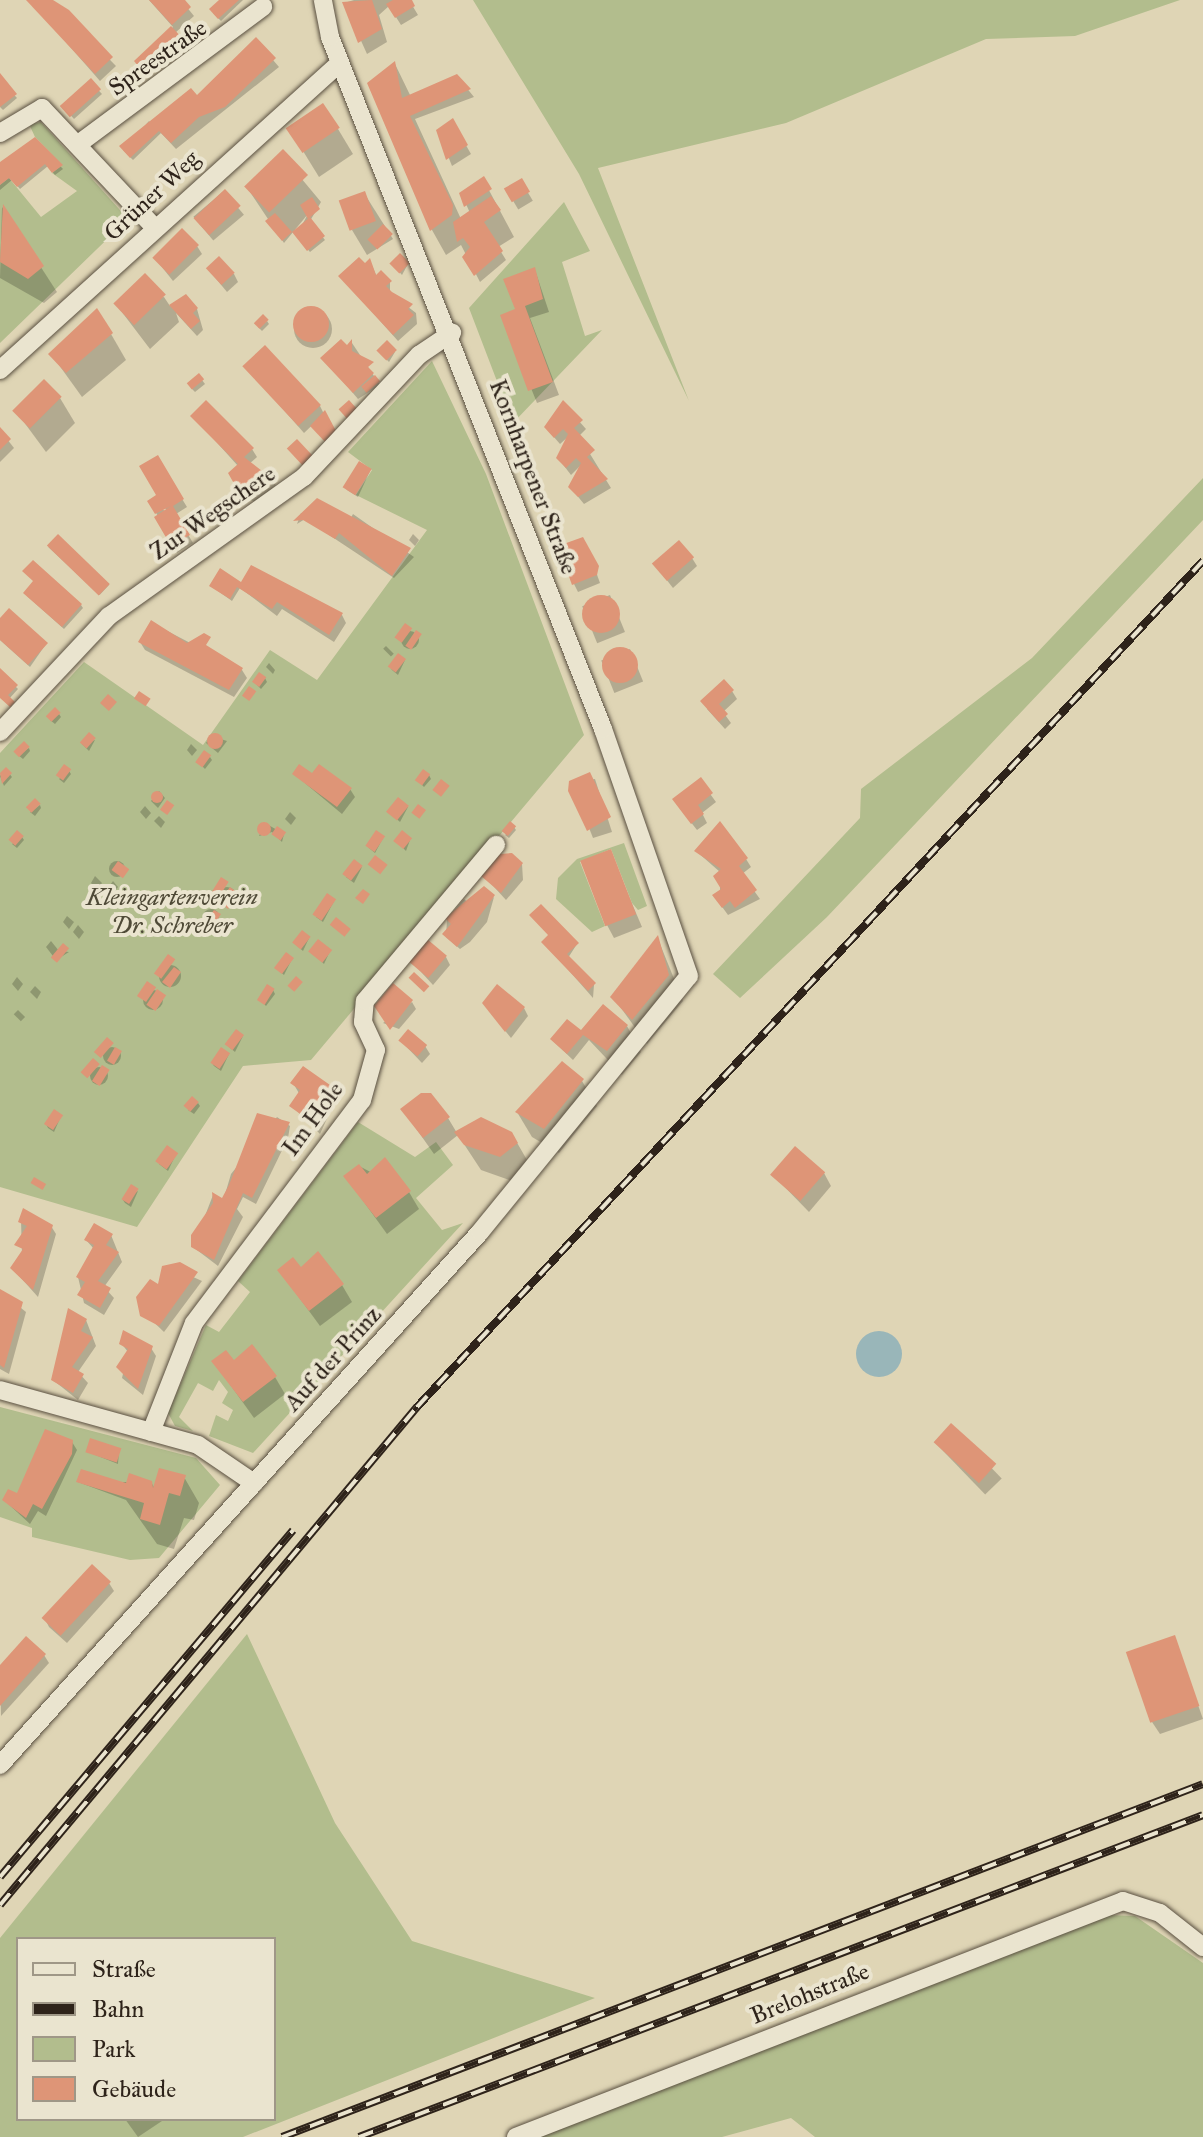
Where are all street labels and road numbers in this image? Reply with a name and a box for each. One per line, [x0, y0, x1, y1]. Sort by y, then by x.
street label: Spreestraße [103, 14, 213, 102]
street label: Grüner Weg [98, 145, 206, 247]
street label: Kornharpener Straße [483, 376, 583, 578]
street label: Zur Wegschere [145, 459, 281, 567]
street label: Im Hole [276, 1076, 350, 1162]
street label: Auf der Prinz [278, 1301, 388, 1417]
street label: Brelohstraße [747, 1957, 873, 2031]

